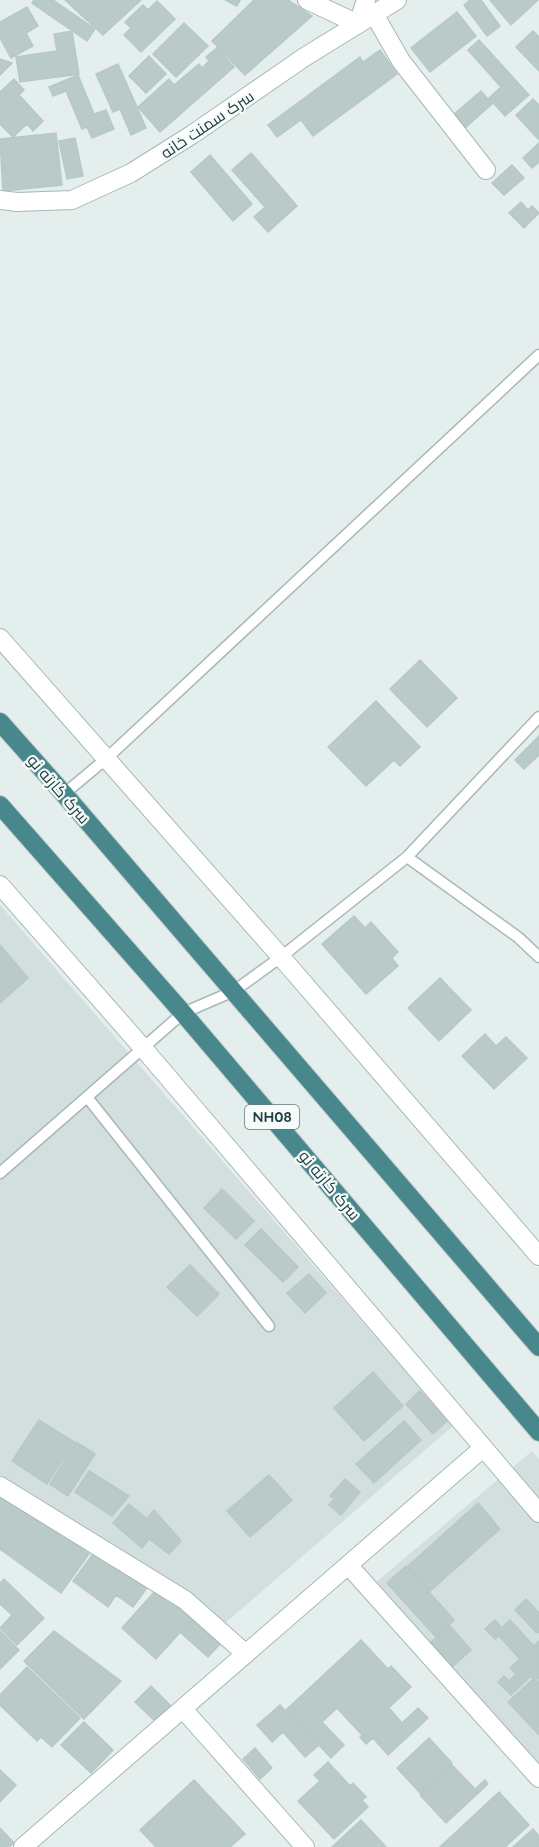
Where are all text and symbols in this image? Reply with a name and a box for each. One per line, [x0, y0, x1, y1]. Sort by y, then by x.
street label: سرک سمنت خانه [157, 86, 257, 162]
street label: سرک کارته نو [24, 750, 94, 828]
road number: NH08 [245, 1105, 299, 1129]
street label: سرک کارته نو [295, 1146, 365, 1224]

